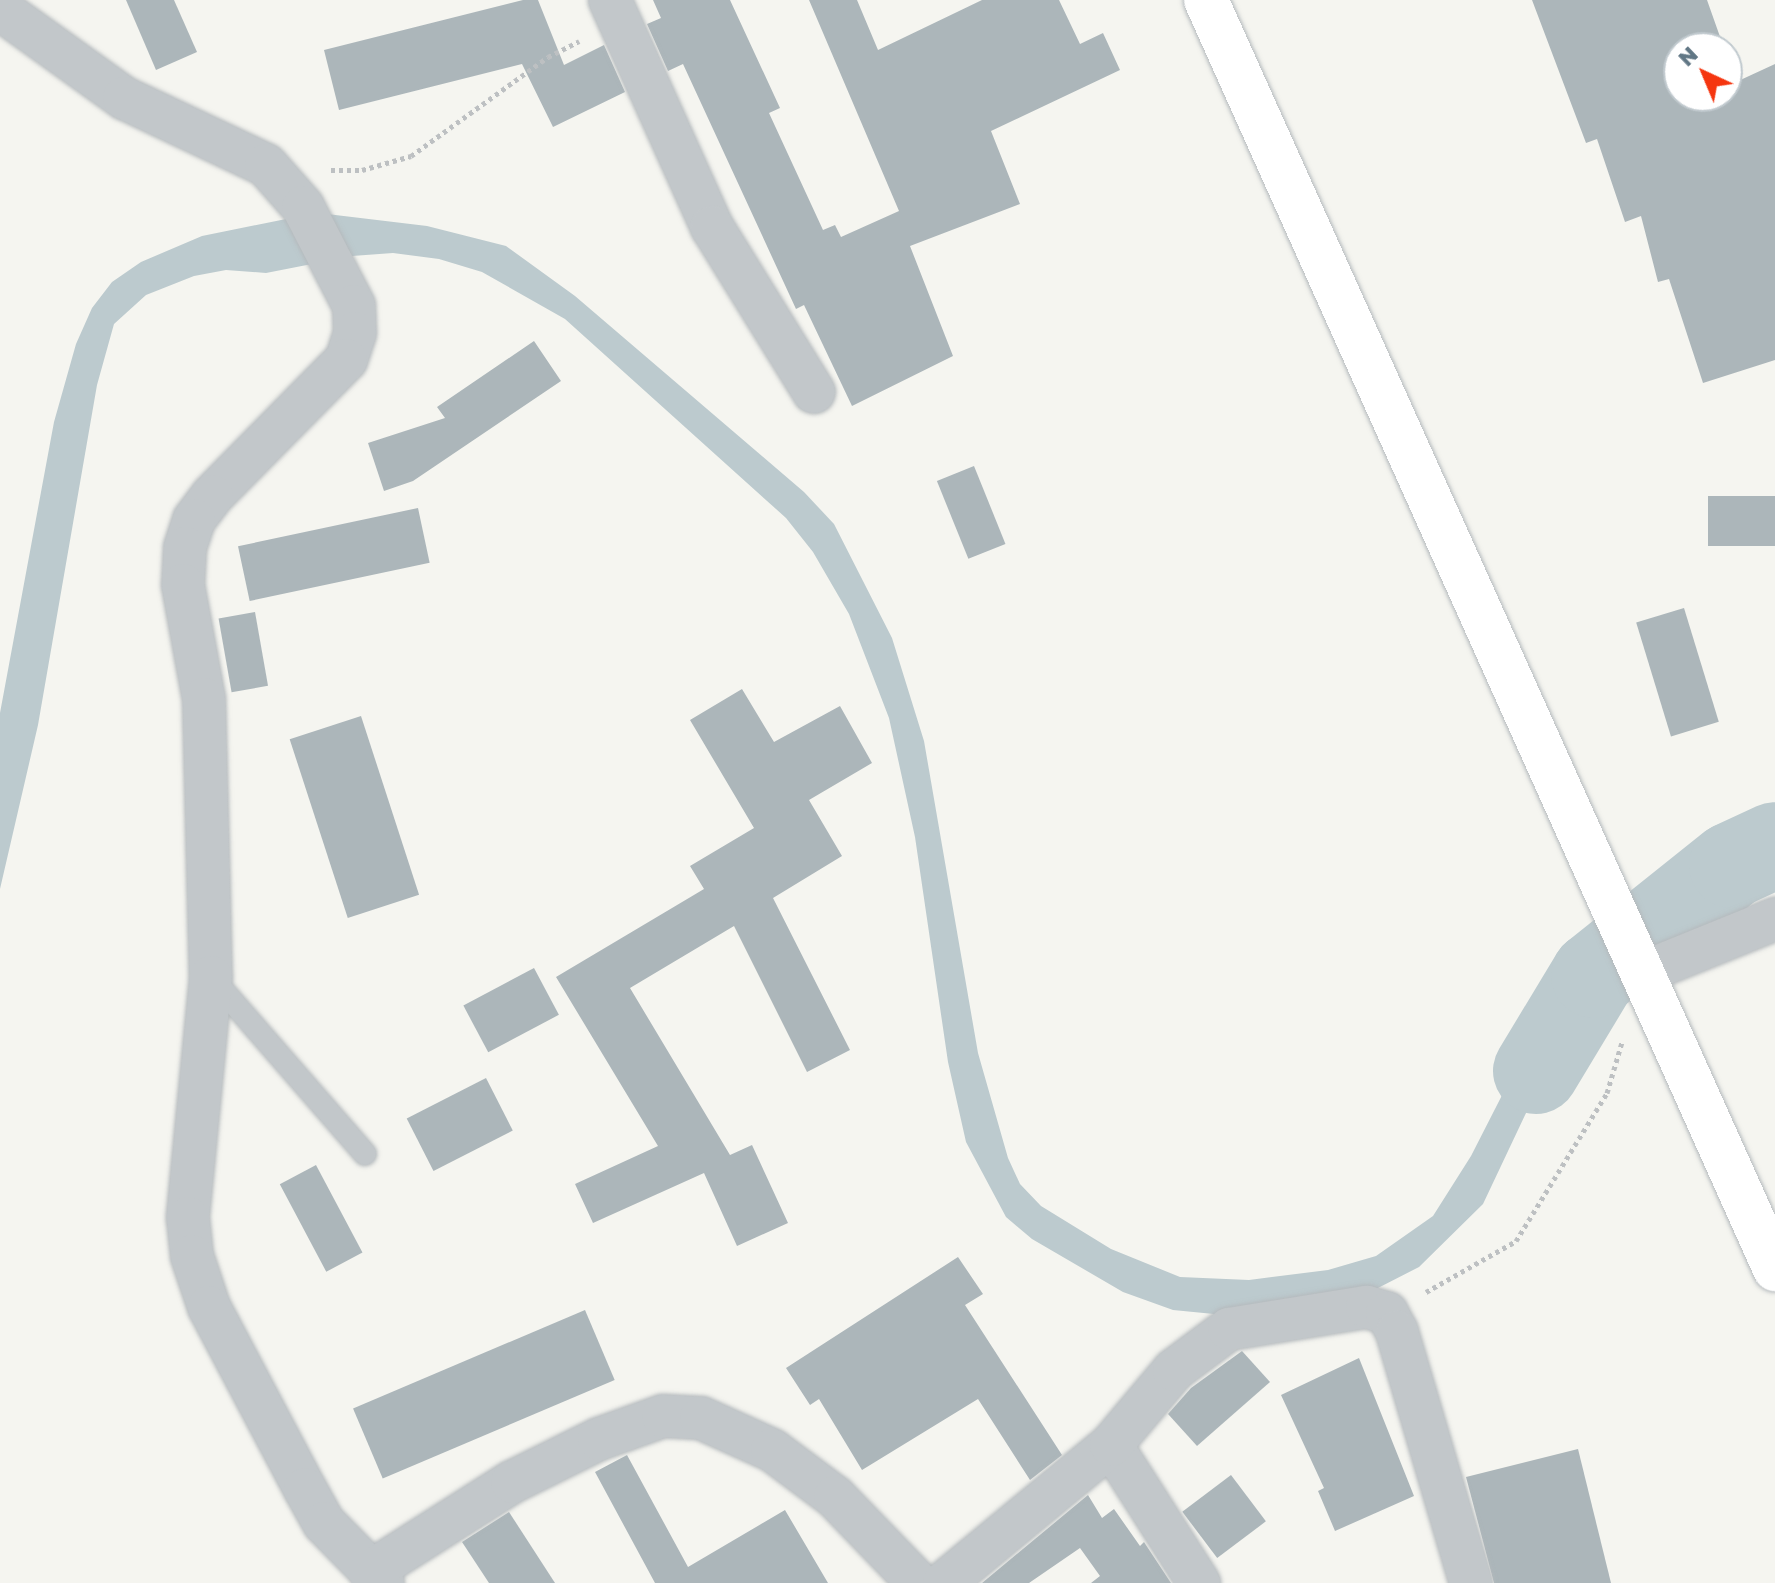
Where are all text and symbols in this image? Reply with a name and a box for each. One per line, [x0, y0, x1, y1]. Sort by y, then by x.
north arrow [1663, 32, 1743, 112]
text: N [1672, 40, 1703, 71]

